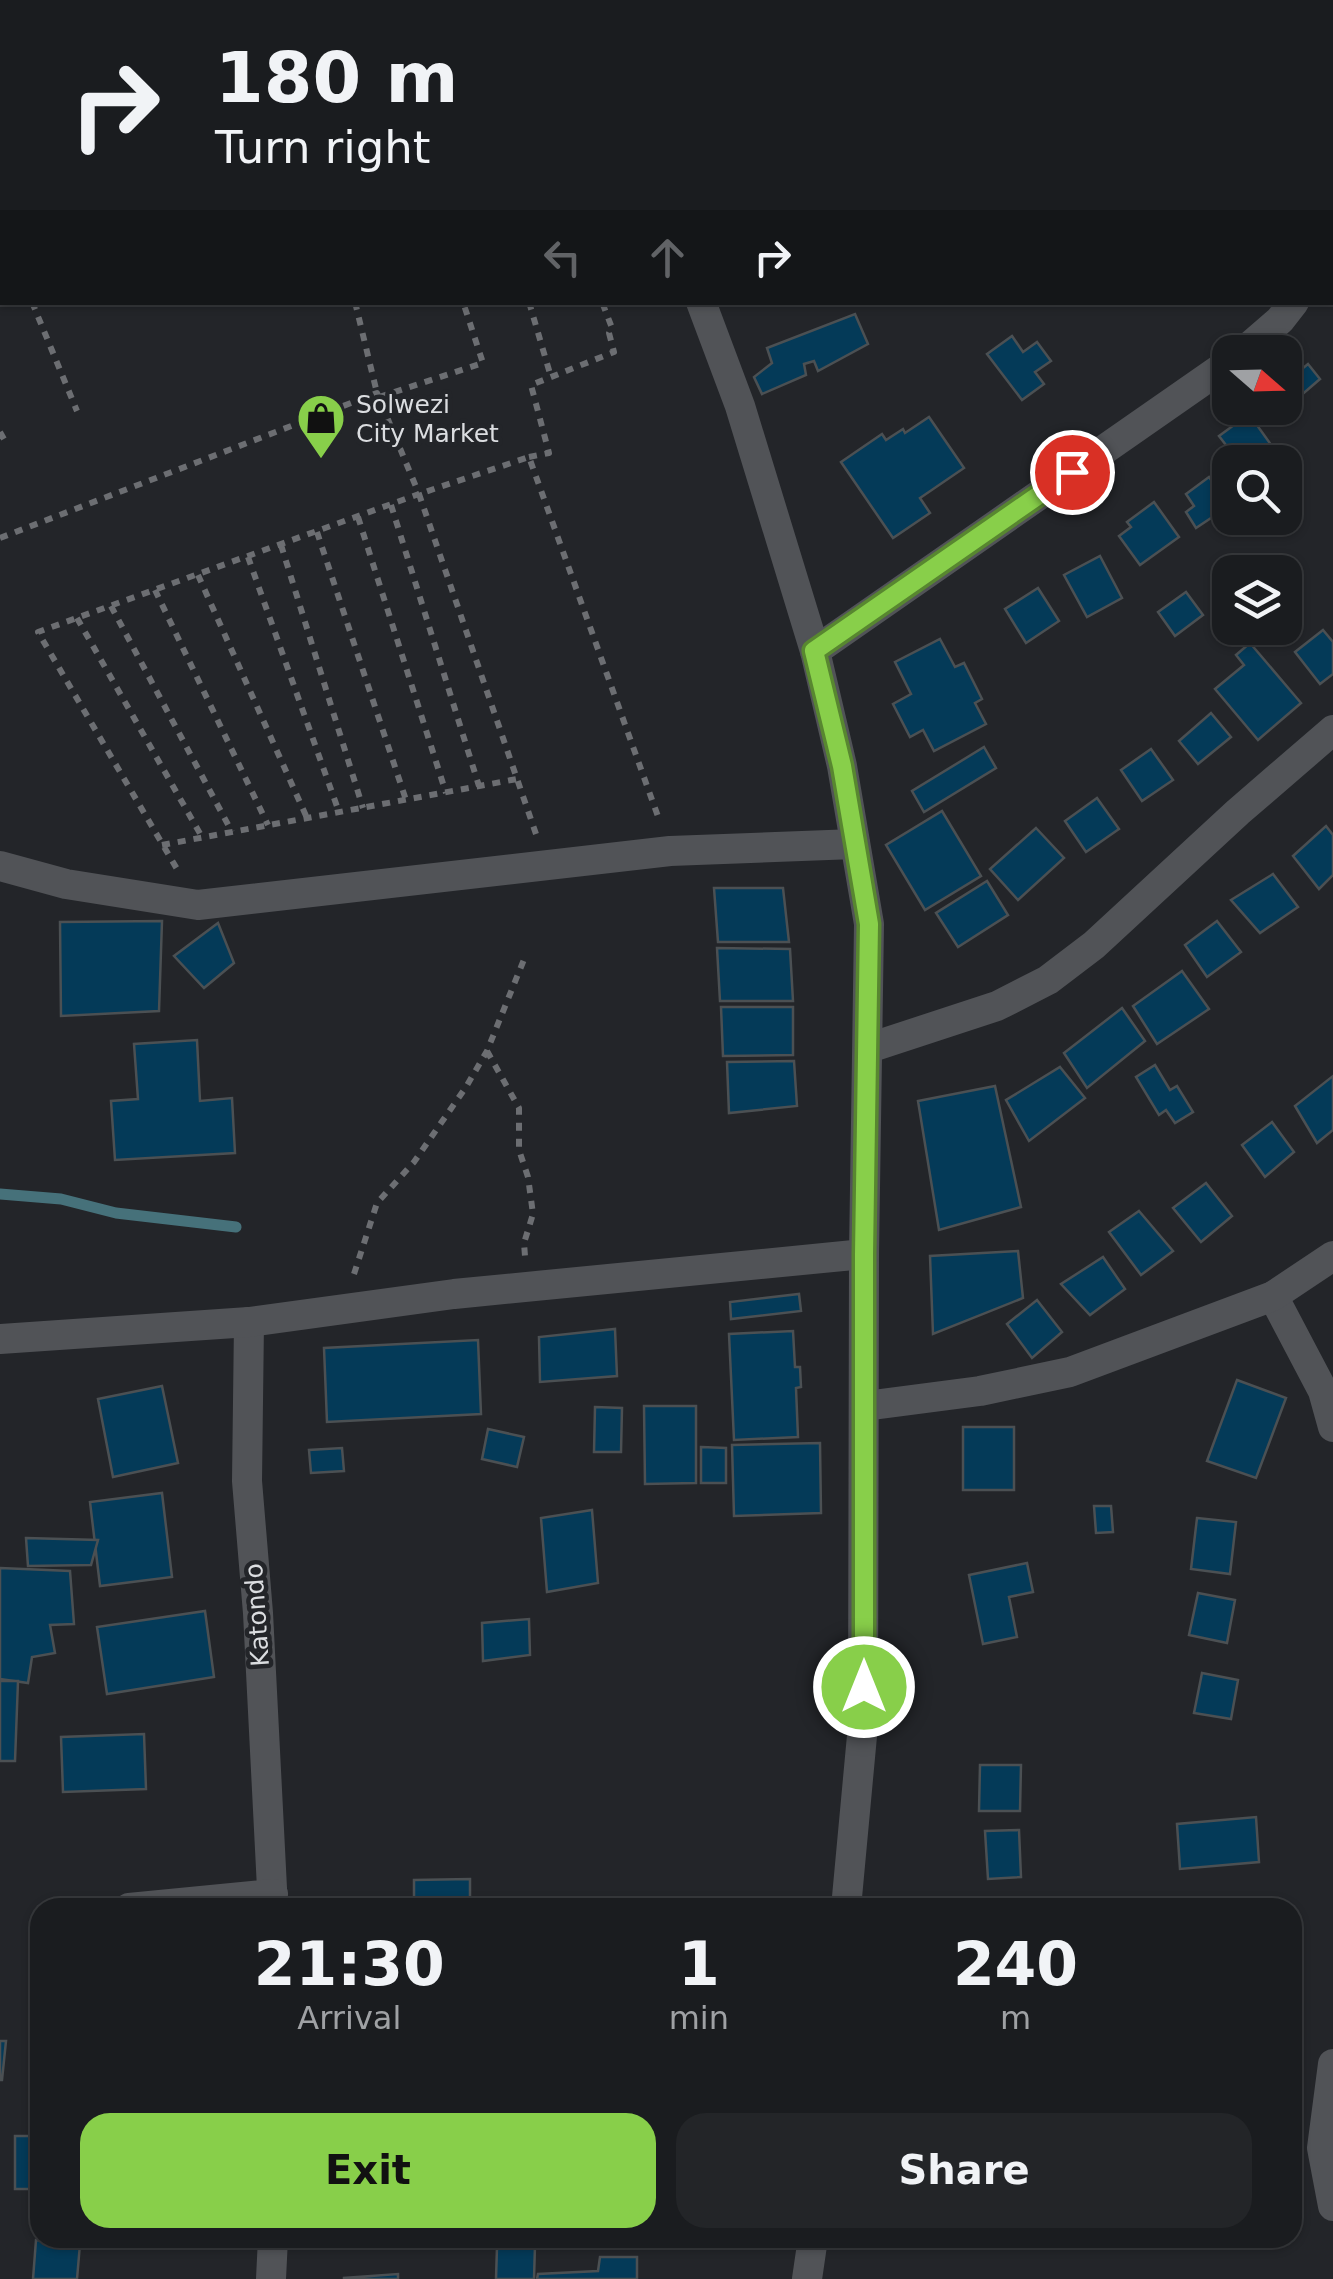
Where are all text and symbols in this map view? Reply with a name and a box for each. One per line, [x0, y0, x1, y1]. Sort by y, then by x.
text: 180 m [215, 37, 458, 119]
icon: right [50, 40, 180, 170]
text: Turn right [215, 121, 430, 174]
icon: left [535, 230, 590, 285]
icon: ahead [640, 230, 695, 285]
icon: right [745, 230, 800, 285]
north arrow [1212, 335, 1302, 425]
map controls [1212, 335, 1302, 645]
place label: Solwezi City Market [356, 390, 499, 448]
shop icon: Solwezi City Market [295, 392, 347, 460]
pin [1030, 430, 1115, 515]
icon: arrive [1045, 445, 1100, 500]
button: search [1212, 445, 1302, 535]
button: layers [1212, 555, 1302, 645]
street label: Katondo [239, 1562, 275, 1668]
position arrow [812, 1635, 916, 1739]
text: 21:30 [254, 1929, 445, 1999]
text: 1 [678, 1929, 720, 1999]
text: 240 [953, 1929, 1078, 1999]
text: Arrival [297, 1999, 401, 2037]
text: min [669, 1999, 729, 2037]
text: m [1000, 1999, 1031, 2037]
button: Exit [80, 2113, 656, 2228]
button: Share [676, 2113, 1252, 2228]

